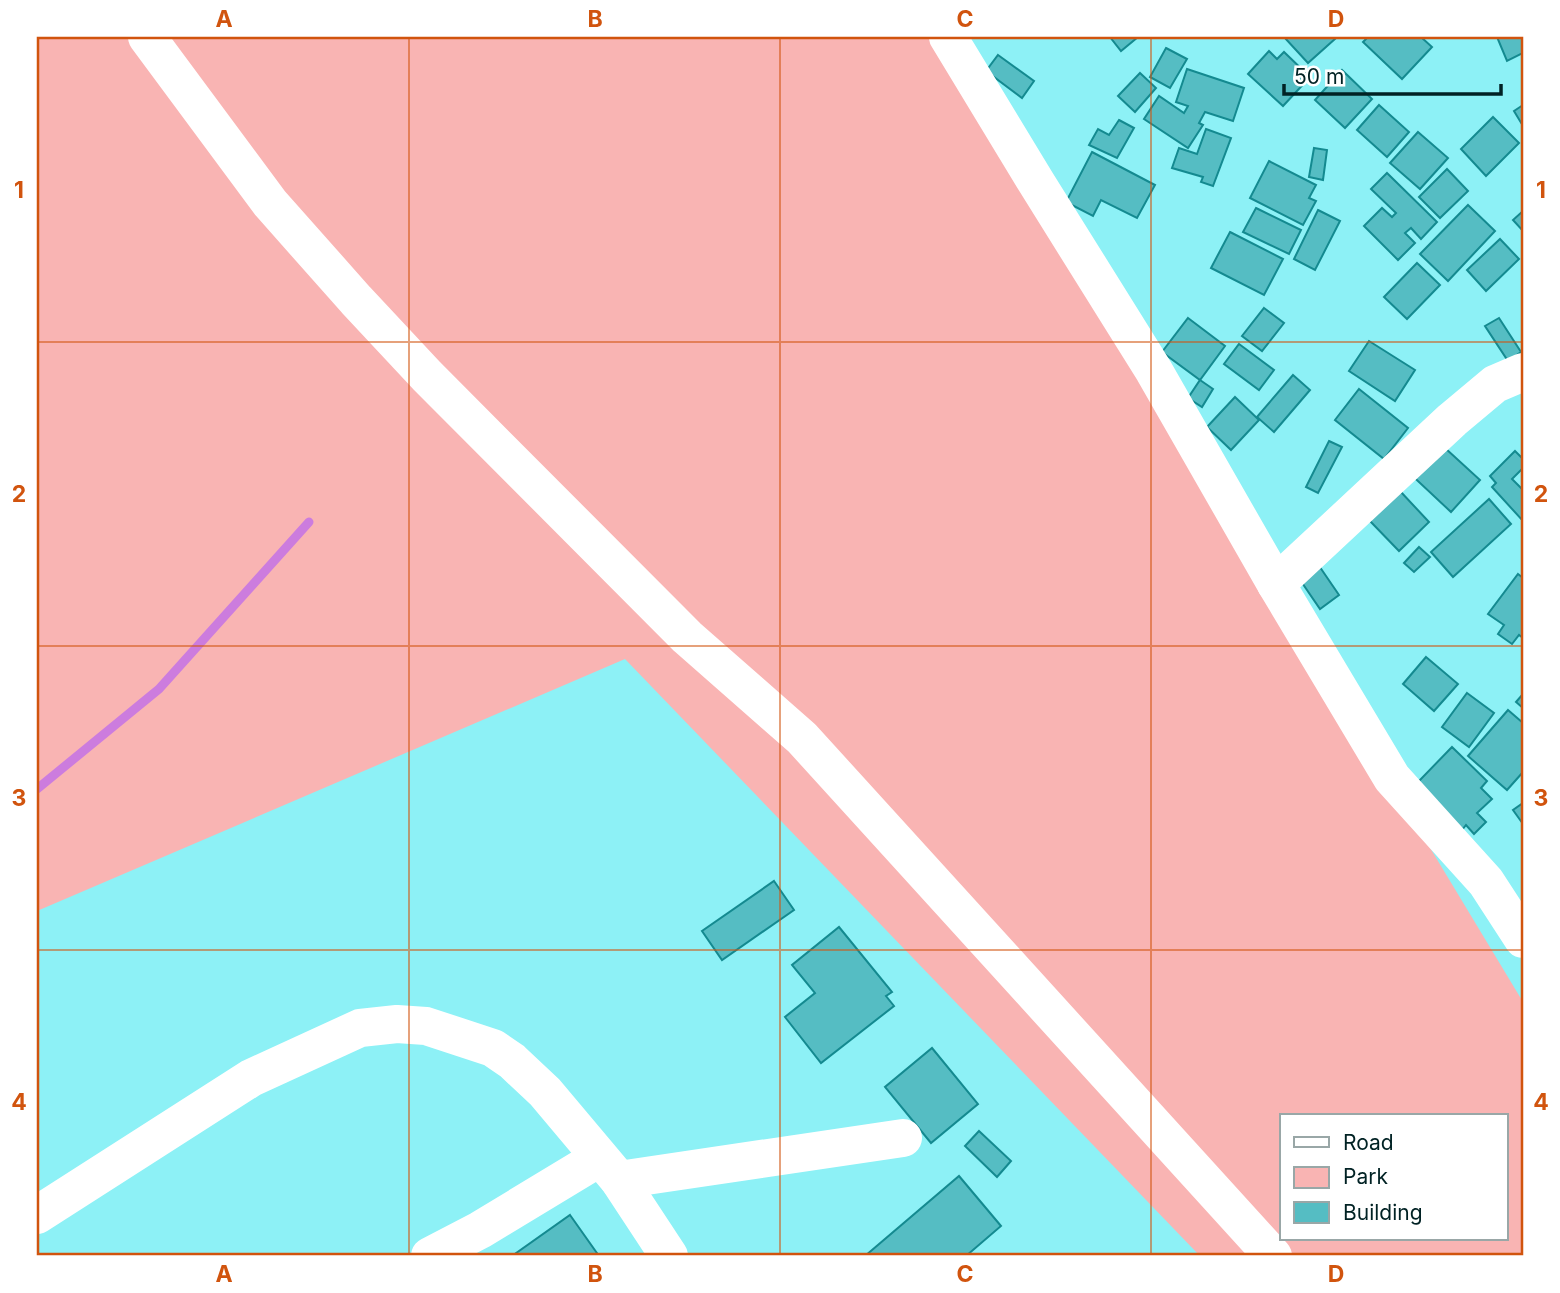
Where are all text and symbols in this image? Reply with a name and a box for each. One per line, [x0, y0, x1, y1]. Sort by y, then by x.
text: A [215, 5, 233, 33]
text: B [587, 5, 603, 33]
text: C [956, 5, 974, 33]
text: D [1328, 5, 1344, 33]
scale bar [1284, 52, 1500, 96]
text: 50 m [1294, 64, 1344, 89]
text: 1 [14, 176, 24, 204]
text: 1 [1536, 176, 1546, 204]
text: 2 [12, 480, 26, 508]
text: 2 [1534, 480, 1548, 508]
text: 3 [12, 784, 26, 812]
text: 3 [1534, 784, 1548, 812]
text: 4 [11, 1088, 27, 1116]
text: 4 [1533, 1088, 1549, 1116]
legend [1280, 1114, 1508, 1240]
text: Road [1343, 1130, 1394, 1155]
text: Park [1343, 1164, 1388, 1189]
text: Building [1343, 1200, 1423, 1225]
text: A [215, 1260, 233, 1288]
text: B [587, 1260, 603, 1288]
text: C [956, 1260, 974, 1288]
text: D [1328, 1260, 1344, 1288]

